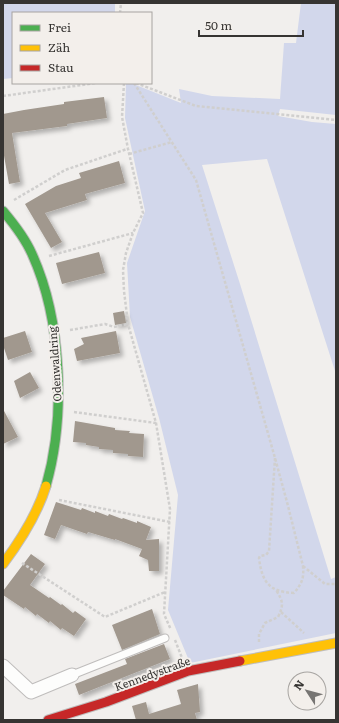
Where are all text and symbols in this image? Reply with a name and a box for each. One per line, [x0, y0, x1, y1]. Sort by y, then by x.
legend [12, 12, 152, 84]
scale bar [199, 12, 303, 38]
text: 50 m [205, 16, 232, 34]
text: Frei [48, 18, 71, 36]
text: Zäh [48, 38, 70, 56]
text: Stau [48, 58, 74, 76]
street label: Odenwaldring [43, 325, 65, 402]
street label: Kennedystraße [112, 652, 192, 694]
north arrow [287, 671, 327, 711]
text: N [289, 676, 307, 693]

